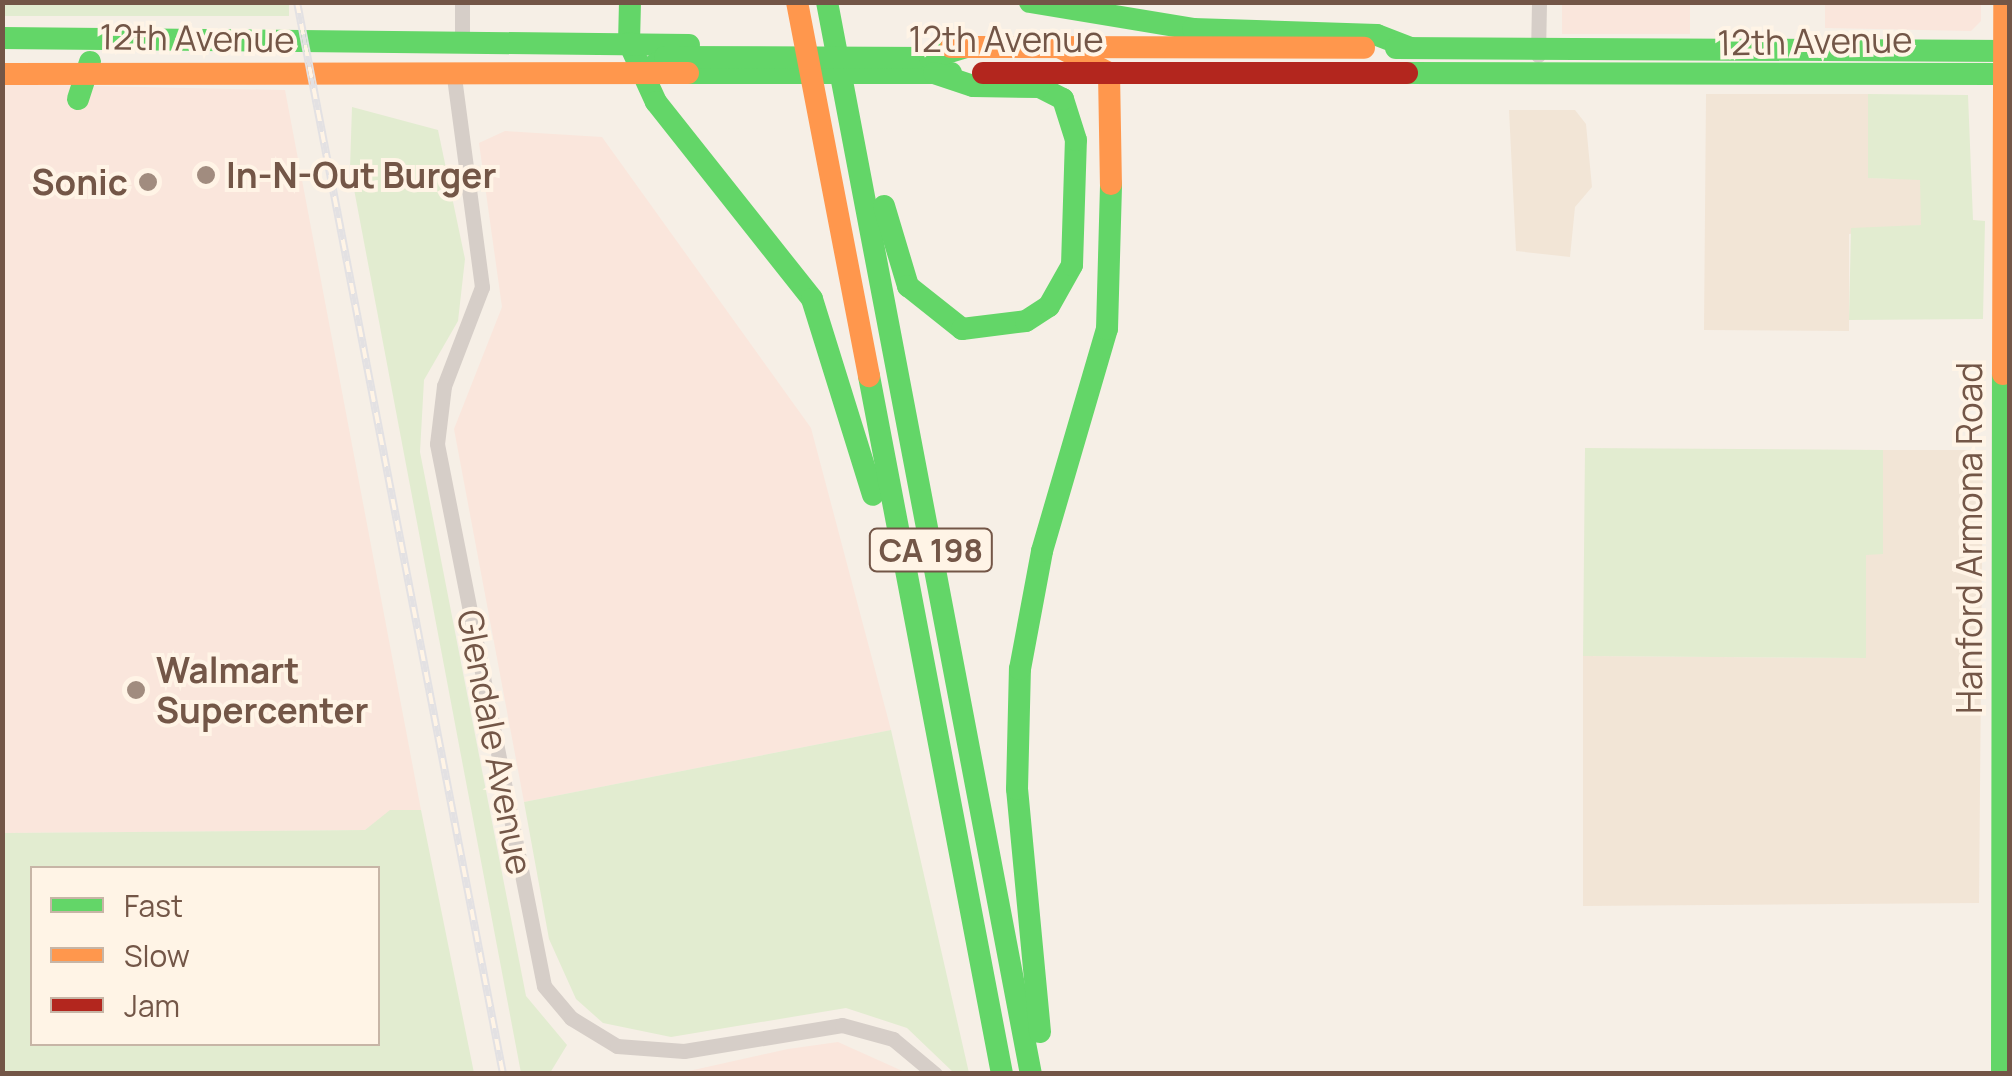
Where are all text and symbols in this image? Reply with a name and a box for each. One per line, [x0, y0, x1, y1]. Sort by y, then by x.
street label: 12th Avenue [99, 15, 295, 61]
street label: 12th Avenue [908, 18, 1104, 60]
street label: 12th Avenue [1717, 18, 1913, 64]
place label: In-N-Out Burger [226, 154, 496, 196]
place label: Sonic [32, 161, 128, 203]
marker: In-N-Out Burger [195, 164, 217, 186]
marker: Sonic [137, 171, 159, 193]
street label: Hanford Armona Road [1948, 362, 1990, 714]
road number: CA 198 [868, 523, 994, 577]
street label: Glendale Avenue [449, 606, 541, 878]
place label: Walmart Supercenter [156, 649, 368, 731]
marker: Walmart Supercenter [125, 679, 147, 701]
legend [30, 866, 380, 1046]
text: Fast [124, 885, 183, 926]
text: Slow [124, 935, 190, 976]
text: Jam [124, 985, 180, 1026]

